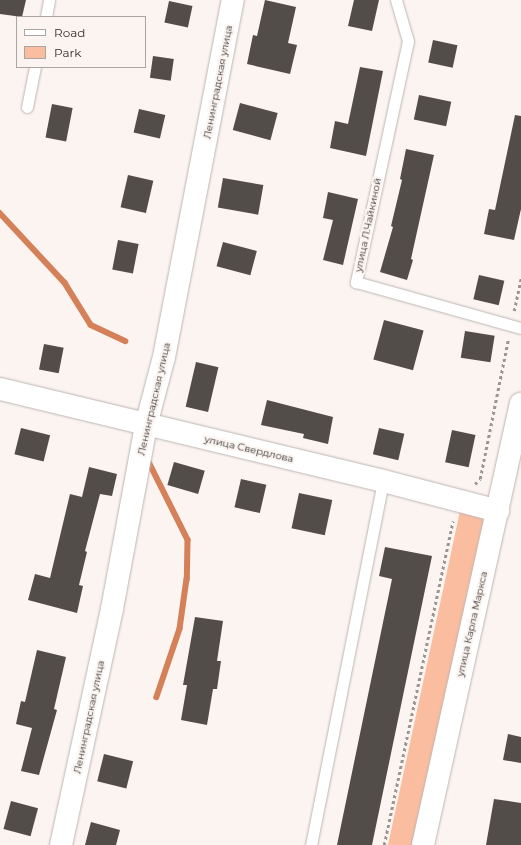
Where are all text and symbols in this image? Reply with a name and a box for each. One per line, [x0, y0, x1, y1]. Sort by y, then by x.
legend [16, 16, 146, 68]
street label: Ленинградская улица [201, 24, 235, 140]
text: Road [54, 25, 85, 40]
text: Park [54, 45, 81, 60]
street label: улица Л.Чайкиной [352, 177, 384, 273]
street label: Ленинградская улица [135, 341, 173, 457]
street label: улица Свердлова [203, 433, 295, 465]
street label: улица Карла Маркса [454, 570, 490, 678]
street label: Ленинградская улица [71, 659, 107, 775]

